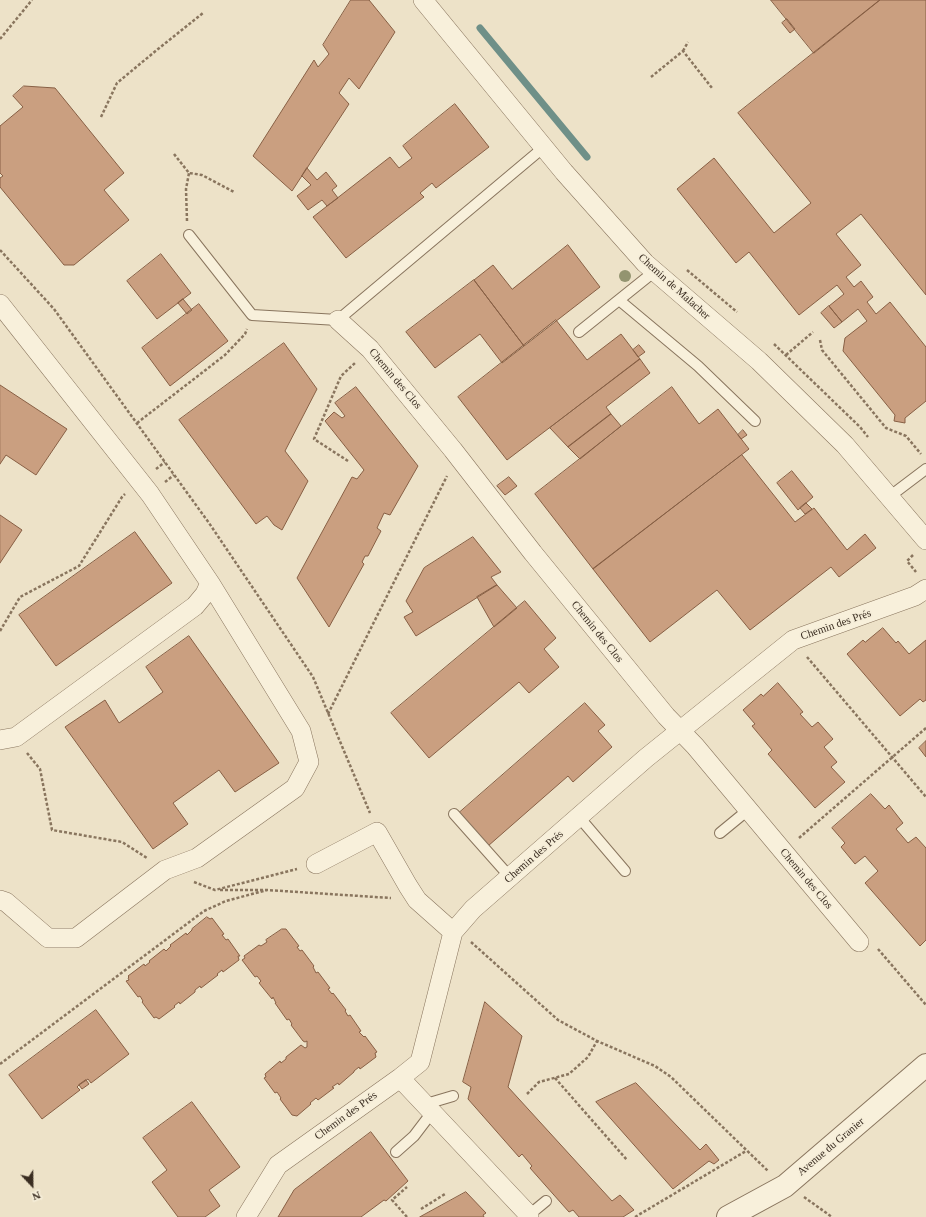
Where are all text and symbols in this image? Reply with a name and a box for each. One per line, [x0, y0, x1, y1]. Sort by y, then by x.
street label: Chemin de Malacher [635, 251, 713, 323]
street label: Chemin des Clos [366, 346, 424, 412]
street label: Chemin des Clos [568, 599, 626, 665]
street label: Chemin des Prés [799, 607, 873, 643]
street label: Chemin des Prés [502, 828, 566, 886]
street label: Chemin des Clos [777, 846, 835, 912]
street label: Chemin des Prés [312, 1089, 380, 1143]
street label: Avenue du Granier [795, 1115, 867, 1179]
north arrow [12, 1165, 52, 1205]
text: N [31, 1189, 42, 1203]

